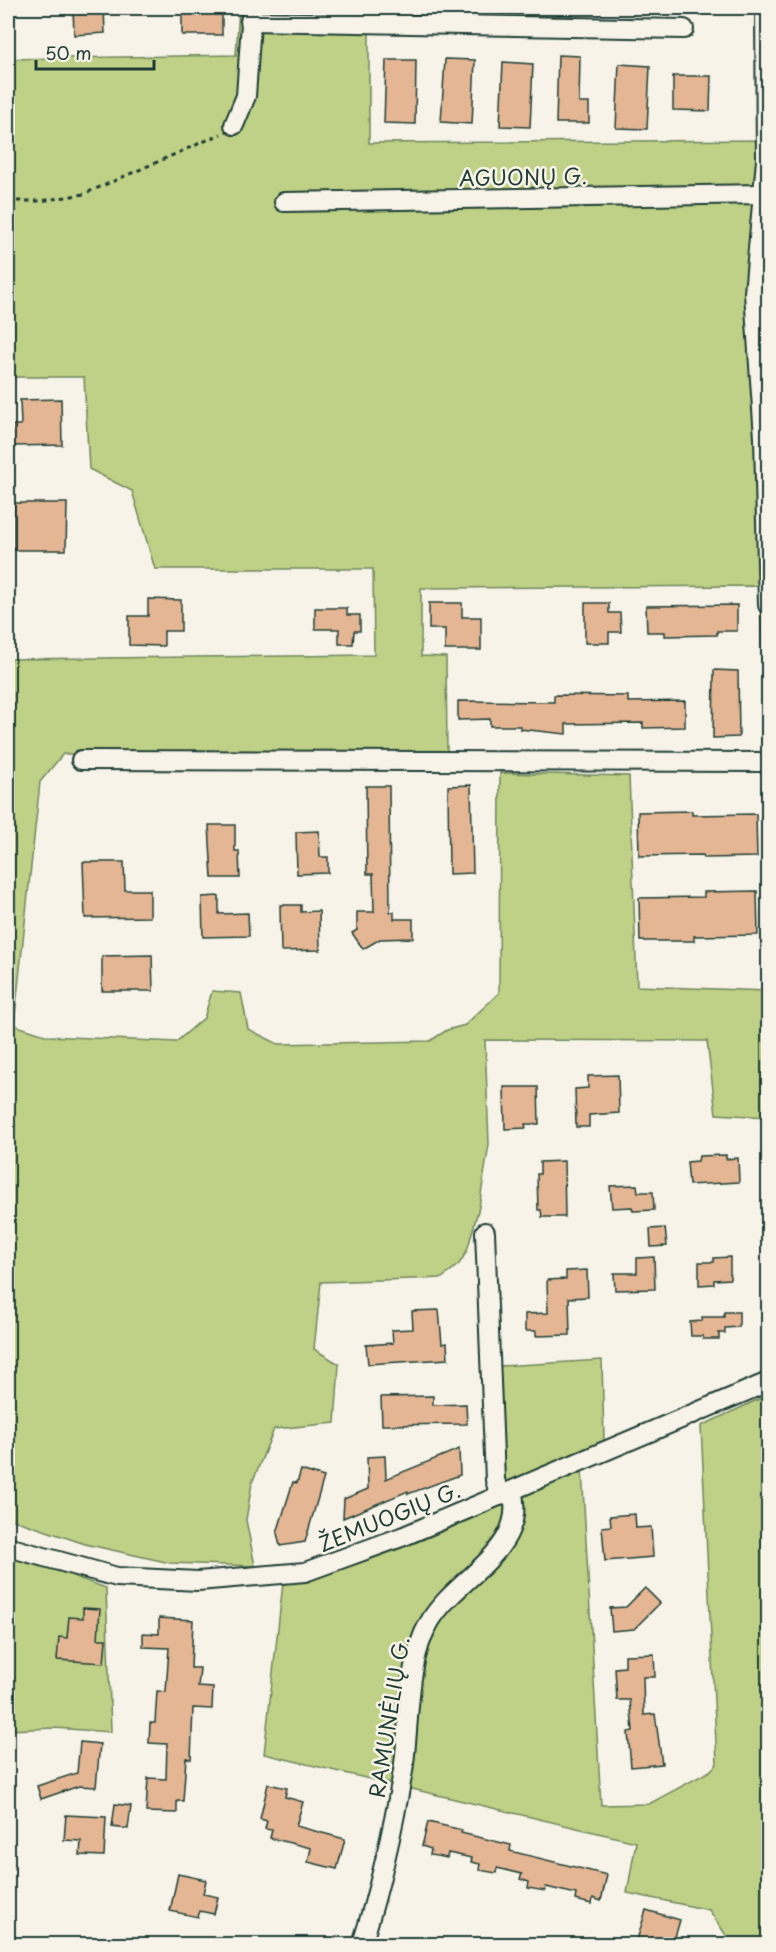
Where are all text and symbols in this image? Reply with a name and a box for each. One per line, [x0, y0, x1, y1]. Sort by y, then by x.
scale bar [36, 33, 154, 71]
text: 50 m [45, 39, 92, 66]
street label: AGUONŲ G. [459, 159, 587, 193]
street label: ŽEMUOGIŲ G. [313, 1473, 465, 1559]
street label: RAMUNĖLIŲ G. [359, 1634, 417, 1800]

